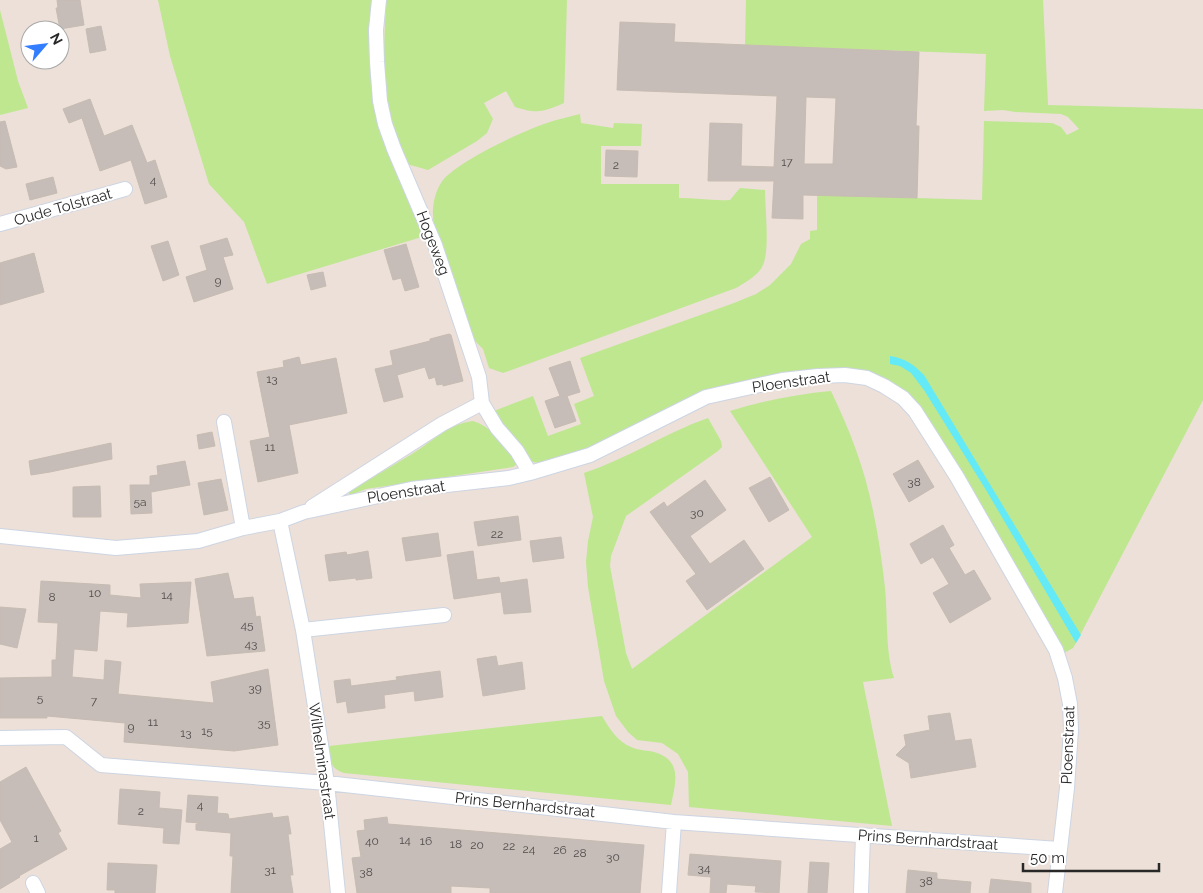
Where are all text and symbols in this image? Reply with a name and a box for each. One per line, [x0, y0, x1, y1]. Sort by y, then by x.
north arrow [20, 20, 70, 70]
text: N [47, 30, 66, 47]
house number: 17 [781, 155, 793, 169]
house number: 2 [613, 158, 619, 172]
house number: 4 [150, 173, 157, 187]
street label: Oude Tolstraat [12, 184, 114, 230]
street label: Hogeweg [412, 208, 454, 278]
house number: 9 [214, 274, 222, 288]
street label: Ploenstraat [751, 368, 831, 396]
house number: 13 [266, 372, 278, 386]
house number: 11 [265, 440, 275, 454]
house number: 38 [907, 475, 921, 489]
street label: Ploenstraat [366, 477, 446, 507]
house number: 5a [133, 495, 147, 509]
house number: 30 [690, 506, 704, 520]
house number: 22 [491, 527, 503, 541]
house number: 10 [89, 586, 101, 600]
house number: 14 [161, 588, 173, 602]
house number: 8 [48, 590, 56, 604]
house number: 45 [240, 618, 254, 632]
house number: 43 [245, 637, 257, 651]
house number: 39 [248, 681, 262, 695]
house number: 5 [37, 691, 44, 705]
house number: 7 [91, 694, 98, 708]
street label: Wilhelminastraat [305, 702, 339, 820]
street label: Ploenstraat [1058, 705, 1078, 785]
house number: 11 [148, 715, 158, 729]
house number: 35 [258, 716, 271, 730]
house number: 9 [127, 720, 135, 734]
house number: 15 [201, 724, 213, 738]
house number: 13 [180, 726, 192, 740]
street label: Prins Bernhardstraat [454, 789, 596, 821]
house number: 4 [197, 798, 204, 812]
house number: 2 [138, 804, 144, 818]
street label: Prins Bernhardstraat [857, 826, 999, 854]
house number: 1 [33, 831, 39, 845]
house number: 14 [399, 833, 411, 847]
house number: 40 [365, 834, 379, 848]
house number: 16 [420, 834, 432, 848]
house number: 18 [450, 837, 462, 851]
house number: 20 [470, 838, 484, 852]
house number: 22 [503, 839, 515, 853]
scale bar [1023, 840, 1159, 872]
house number: 24 [523, 842, 536, 856]
house number: 26 [553, 843, 567, 857]
house number: 28 [573, 846, 587, 860]
text: 50 m [1030, 849, 1065, 867]
house number: 30 [606, 850, 620, 864]
house number: 34 [698, 861, 711, 875]
house number: 31 [264, 863, 276, 877]
house number: 38 [359, 865, 373, 879]
house number: 38 [919, 874, 933, 888]

